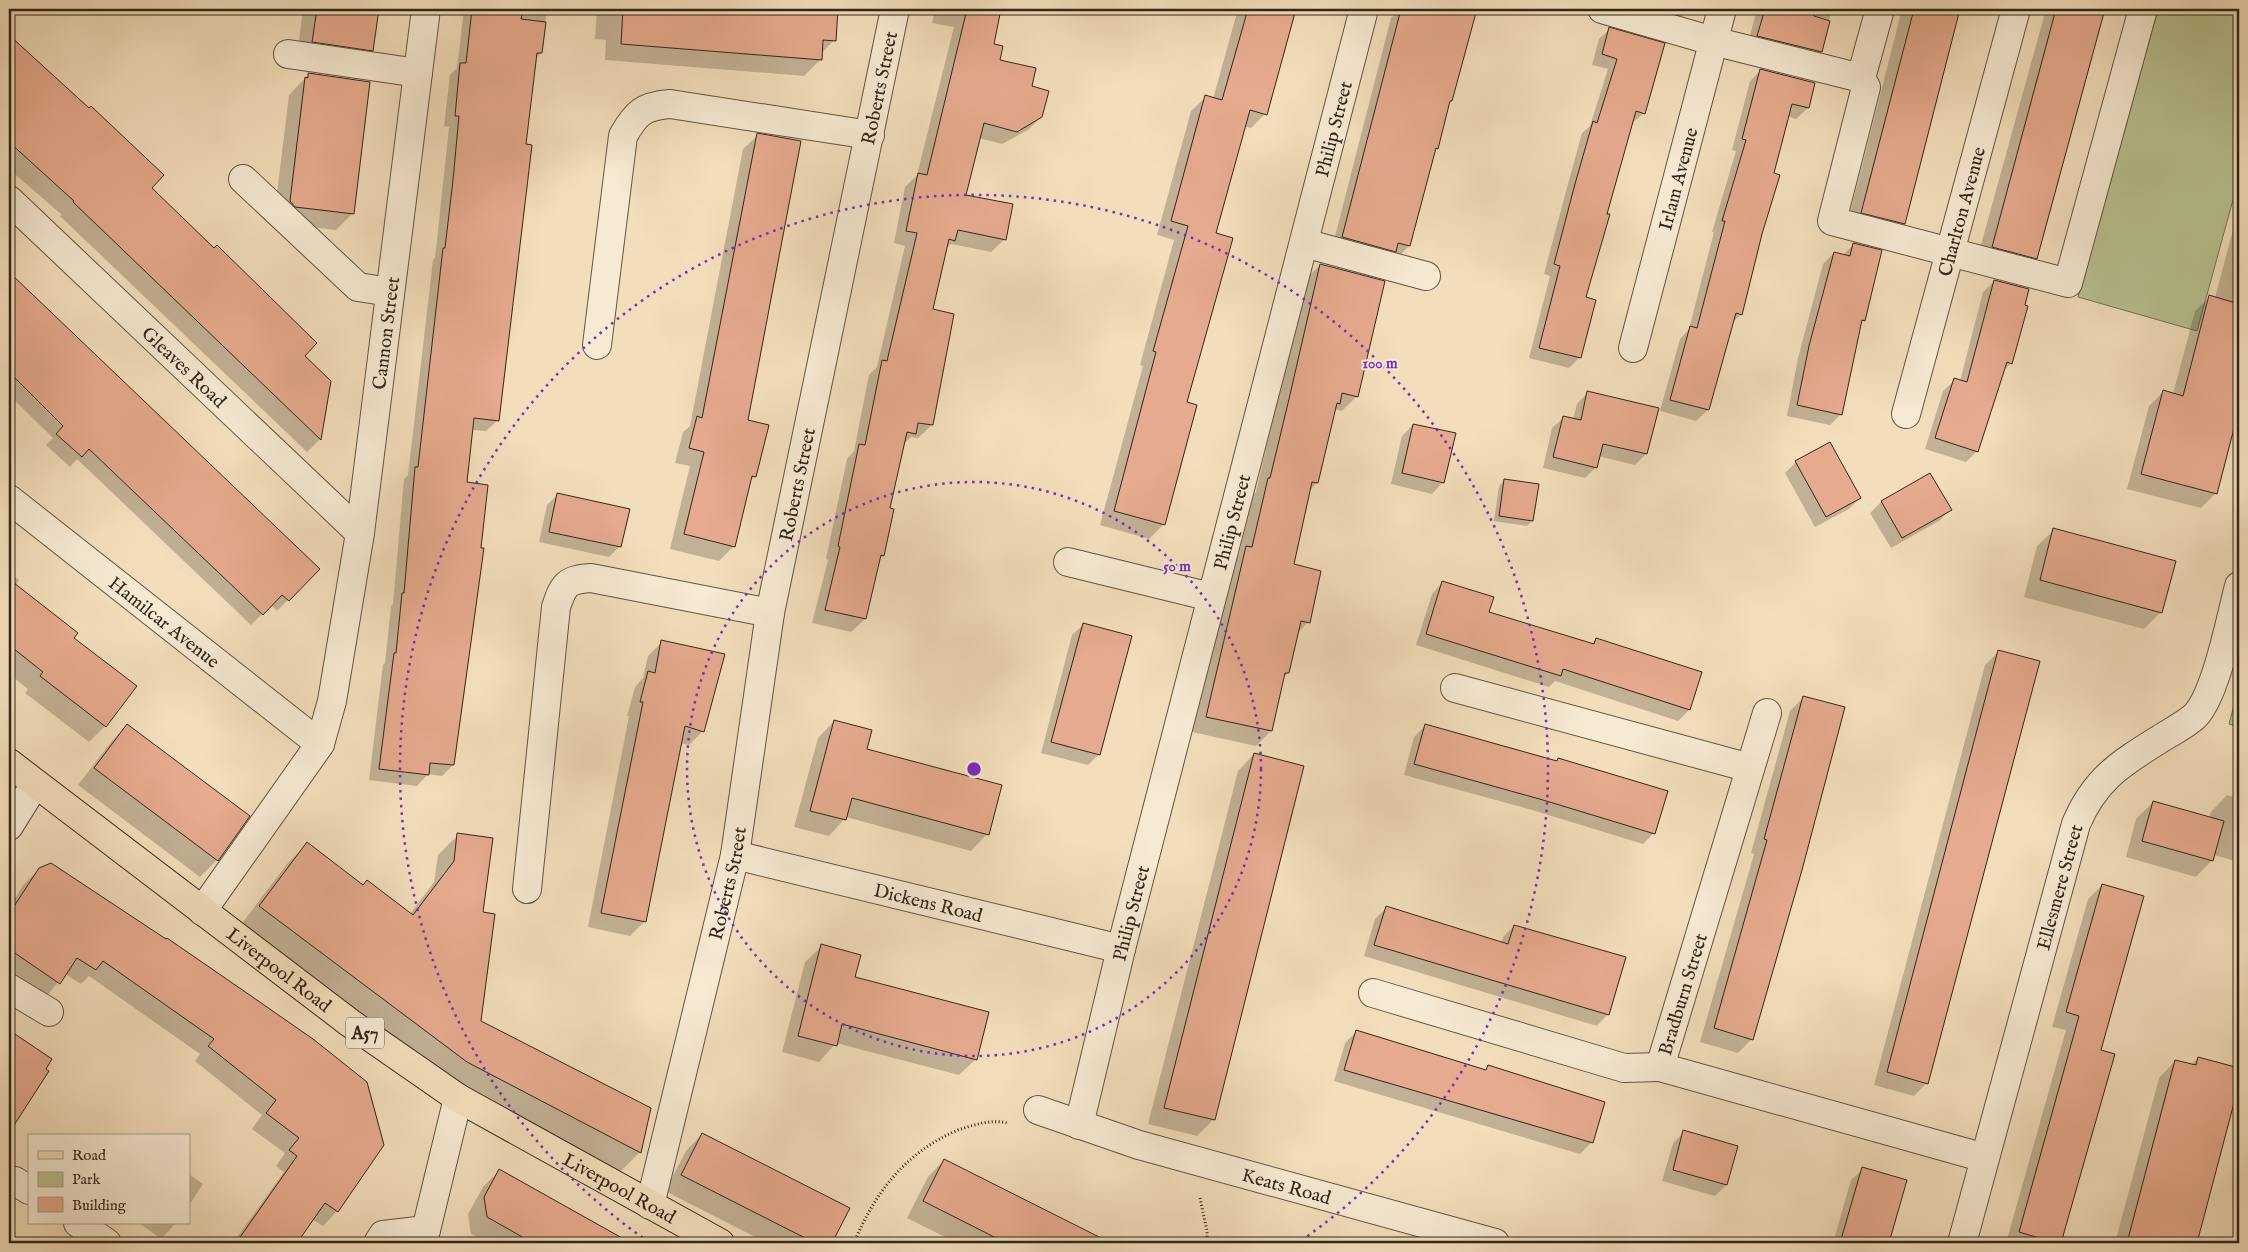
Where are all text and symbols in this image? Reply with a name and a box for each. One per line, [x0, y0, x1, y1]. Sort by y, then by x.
street label: Roberts Street [857, 29, 904, 147]
street label: Philip Street [1311, 78, 1359, 180]
street label: Irlam Avenue [1654, 125, 1704, 233]
street label: Charlton Avenue [1934, 144, 1992, 279]
street label: Cannon Street [368, 275, 406, 391]
street label: Gleaves Road [136, 322, 231, 414]
text: 100 m [1362, 354, 1398, 373]
street label: Roberts Street [775, 426, 822, 544]
street label: Philip Street [1209, 471, 1257, 573]
text: 50 m [1163, 557, 1191, 576]
street label: Hamilcar Avenue [103, 572, 224, 674]
centre of rings [965, 760, 983, 778]
street label: Ellesmere Street [2032, 821, 2089, 953]
street label: Roberts Street [705, 825, 753, 943]
street label: Philip Street [1108, 863, 1156, 964]
street label: Dickens Road [871, 879, 986, 929]
street label: Liverpool Road [221, 923, 336, 1019]
street label: Bradburn Street [1654, 930, 1714, 1058]
road number: A57 [346, 1018, 384, 1048]
legend [28, 1134, 190, 1224]
text: Road [72, 1146, 107, 1165]
street label: Liverpool Road [558, 1148, 680, 1231]
street label: Keats Road [1239, 1164, 1334, 1211]
text: Park [72, 1170, 102, 1189]
text: Building [72, 1196, 127, 1215]

